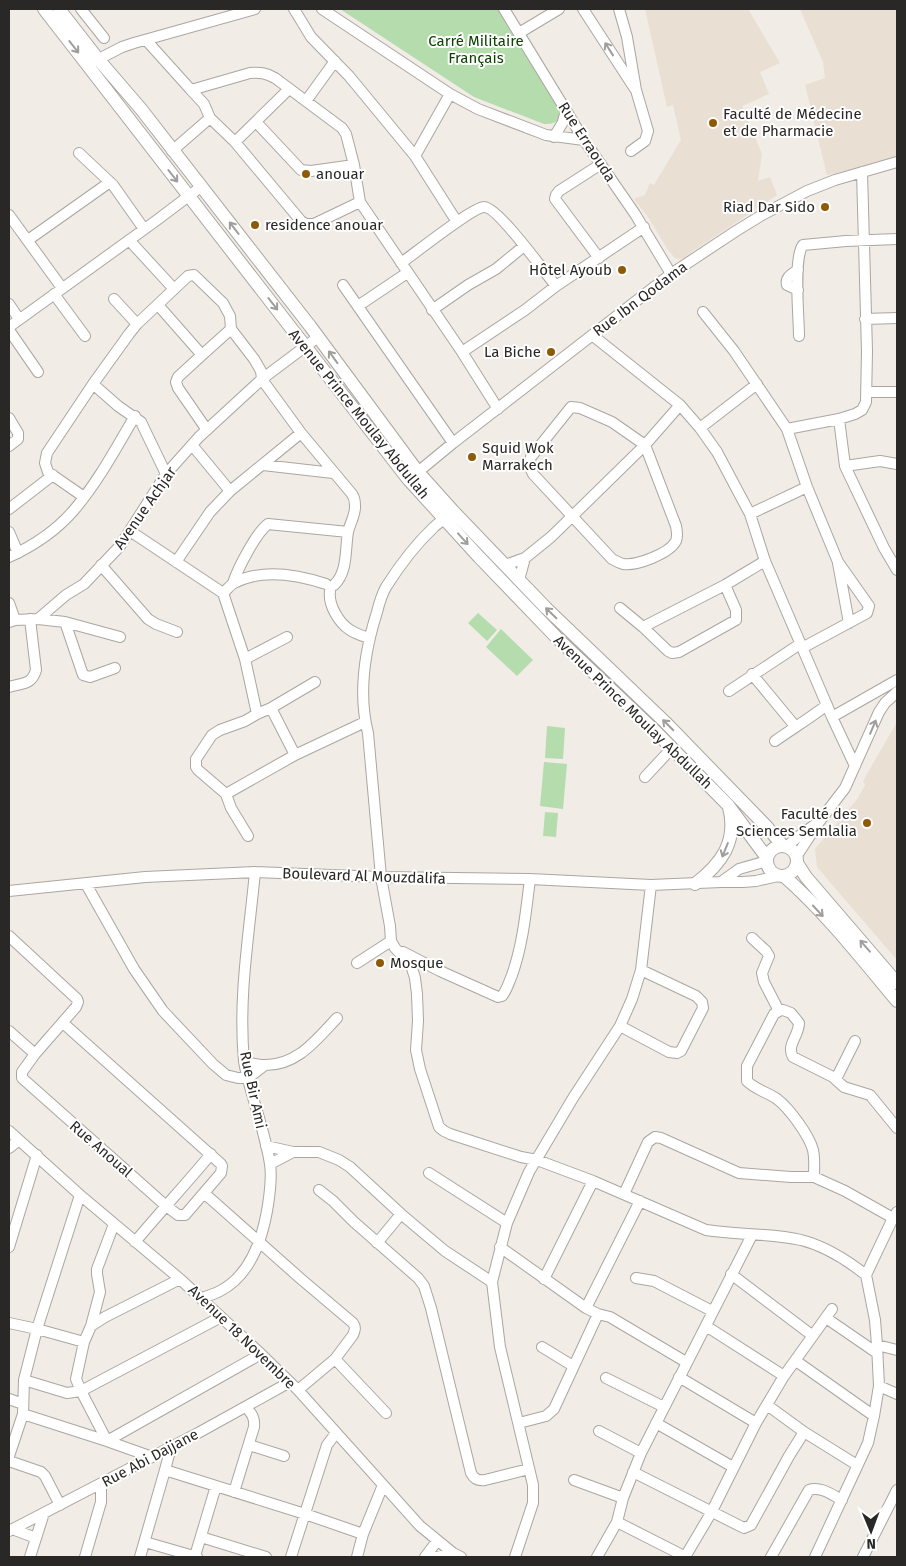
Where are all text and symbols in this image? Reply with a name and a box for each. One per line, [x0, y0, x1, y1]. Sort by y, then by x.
park label: Carré Militaire Français [428, 32, 524, 67]
one-way arrow [68, 40, 79, 53]
one-way arrow [604, 43, 614, 57]
street label: Rue Erraouda [554, 99, 620, 185]
place label: Faculté de Médecine et de Pharmacie [723, 105, 862, 140]
marker: Faculté de Médecine et de Pharmacie [707, 117, 719, 129]
place label: anouar [316, 165, 365, 183]
marker: anouar [300, 168, 312, 180]
one-way arrow [168, 169, 178, 183]
place label: Riad Dar Sido [723, 198, 815, 216]
marker: Riad Dar Sido [819, 201, 831, 213]
place label: residence anouar [265, 216, 383, 234]
marker: residence anouar [249, 219, 261, 231]
one-way arrow [228, 222, 239, 235]
street label: Rue Ibn Qodama [589, 258, 691, 340]
place label: Hôtel Ayoub [529, 261, 612, 279]
marker: Hôtel Ayoub [616, 264, 628, 276]
one-way arrow [267, 298, 278, 311]
street label: Avenue Prince Moulay Abdullah [285, 325, 433, 503]
place label: La Biche [484, 343, 541, 361]
marker: La Biche [545, 346, 557, 358]
one-way arrow [327, 350, 338, 364]
place label: Squid Wok Marrakech [482, 439, 554, 474]
marker: Squid Wok Marrakech [466, 451, 478, 463]
street label: Avenue Achjar [110, 463, 180, 553]
one-way arrow [457, 532, 468, 545]
one-way arrow [545, 607, 557, 619]
street label: Avenue Prince Moulay Abdullah [550, 631, 716, 793]
one-way arrow [662, 719, 675, 731]
one-way arrow [868, 720, 878, 735]
place label: Faculté des Sciences Semlalia [736, 805, 857, 840]
marker: Faculté des Sciences Semlalia [861, 817, 873, 829]
one-way arrow [720, 842, 729, 857]
street label: Boulevard Al Mouzdalifa [282, 864, 446, 888]
one-way arrow [812, 904, 824, 917]
one-way arrow [860, 939, 871, 952]
place label: Mosque [390, 954, 443, 972]
marker: Mosque [374, 957, 386, 969]
street label: Rue Bir Ami [236, 1050, 270, 1130]
street label: Rue Anoual [66, 1117, 137, 1182]
street label: Avenue 18 Novembre [185, 1281, 299, 1393]
street label: Rue Abi Dajjane [99, 1425, 201, 1491]
north arrow [846, 1506, 896, 1556]
text: N [866, 1535, 876, 1552]

